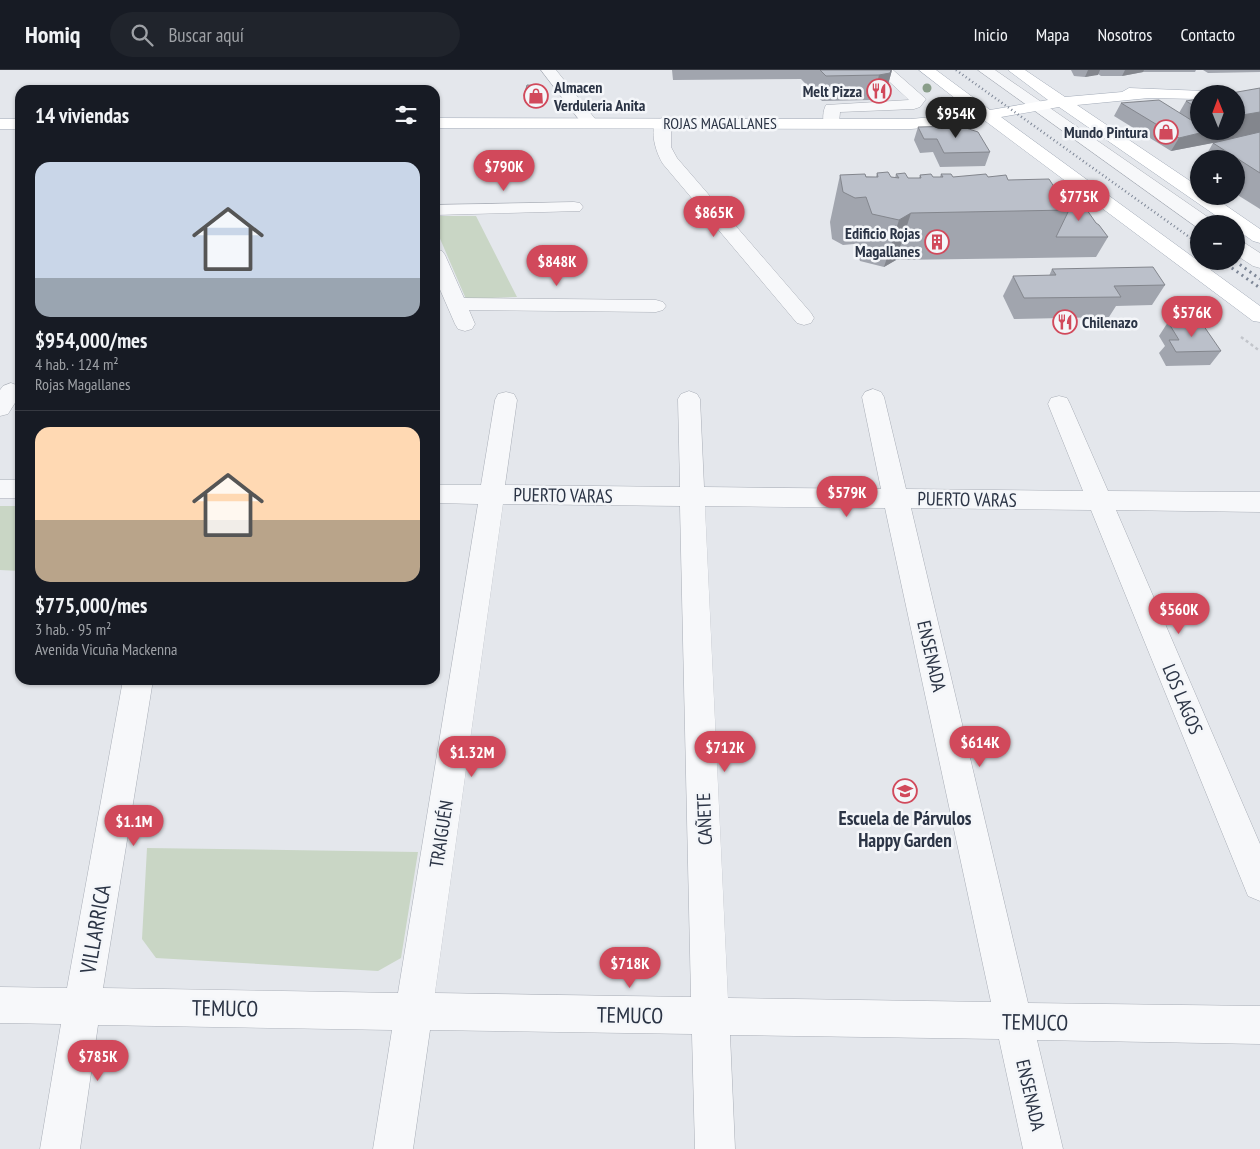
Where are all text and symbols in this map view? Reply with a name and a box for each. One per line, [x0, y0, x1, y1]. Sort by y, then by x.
search box [110, 12, 460, 57]
text: Homiq [25, 19, 80, 50]
icon: search [128, 21, 156, 49]
text: Buscar aquí [168, 23, 244, 47]
text: Inicio [974, 23, 1008, 46]
text: Mapa [1036, 23, 1069, 46]
text: Nosotros [1097, 23, 1152, 46]
text: Contacto [1180, 23, 1235, 46]
place label: Almacen Verduleria Anita [553, 77, 646, 115]
restaurant icon: Melt Pizza [866, 78, 892, 104]
place label: Melt Pizza [803, 81, 862, 101]
shop icon: Almacen Verduleria Anita [523, 83, 549, 109]
north arrow [1190, 85, 1245, 140]
map controls [1190, 85, 1245, 270]
pin: $954K [921, 97, 991, 139]
icon: filters [392, 101, 420, 129]
text: 14 viviendas [35, 102, 129, 129]
text: $954K [937, 103, 975, 123]
street label: ROJAS MAGALLANES [663, 113, 777, 133]
shop icon: Mundo Pintura [1153, 119, 1179, 145]
place label: Mundo Pintura [1064, 122, 1148, 142]
pin: $790K [469, 150, 539, 192]
button: + [1190, 150, 1245, 205]
text: $790K [485, 156, 523, 176]
pin: $775K [1044, 180, 1114, 222]
text: $775K [1060, 186, 1098, 206]
icon: home [183, 194, 273, 284]
pin: $865K [679, 196, 749, 238]
text: $865K [695, 202, 733, 222]
button: − [1190, 215, 1245, 270]
place label: Edificio Rojas Magallanes [845, 223, 920, 261]
building icon: Edificio Rojas Magallanes [924, 229, 950, 255]
pin: $848K [522, 244, 592, 287]
text: $848K [538, 251, 576, 271]
pin: $576K [1157, 296, 1227, 338]
text: $576K [1173, 302, 1211, 322]
restaurant icon: Chilenazo [1052, 309, 1078, 335]
place label: Chilenazo [1082, 312, 1138, 332]
text: $954,000/mes [35, 327, 147, 354]
text: 4 hab. · 124 m² [35, 354, 119, 374]
text: Rojas Magallanes [35, 374, 130, 394]
icon: home [183, 460, 273, 550]
pin: $579K [812, 476, 882, 518]
street label: PUERTO VARAS [513, 482, 613, 508]
text: $579K [828, 482, 866, 502]
street label: PUERTO VARAS [917, 486, 1017, 512]
text: $775,000/mes [35, 592, 147, 619]
pin: $560K [1144, 592, 1214, 635]
text: $560K [1160, 599, 1198, 619]
street label: ENSENADA [912, 618, 952, 694]
text: 3 hab. · 95 m² [35, 619, 111, 639]
text: Avenida Vicuña Mackenna [35, 639, 177, 659]
street label: LOS LAGOS [1158, 660, 1208, 738]
pin: $614K [945, 726, 1015, 768]
pin: $712K [690, 730, 760, 773]
text: $614K [961, 732, 999, 752]
pin: $1.32M [431, 736, 513, 778]
text: $712K [706, 737, 744, 757]
text: $1.32M [450, 742, 494, 762]
school or university icon: Escuela de Párvulos Happy Garden [892, 778, 918, 804]
street label: CAÑETE [691, 792, 717, 846]
street label: TRAIGUÉN [424, 798, 458, 870]
pin: $1.1M [99, 804, 169, 847]
place label: Escuela de Párvulos Happy Garden [838, 806, 972, 852]
text: $1.1M [116, 811, 152, 831]
street label: VILLARRICA [73, 882, 117, 977]
pin: $718K [595, 946, 665, 989]
text: $718K [611, 953, 649, 973]
street label: TEMUCO [192, 993, 258, 1023]
street label: TEMUCO [597, 1000, 663, 1030]
street label: TEMUCO [1002, 1007, 1068, 1037]
pin: $785K [63, 1040, 133, 1082]
text: $785K [79, 1046, 117, 1066]
street label: ENSENADA [1011, 1057, 1051, 1133]

